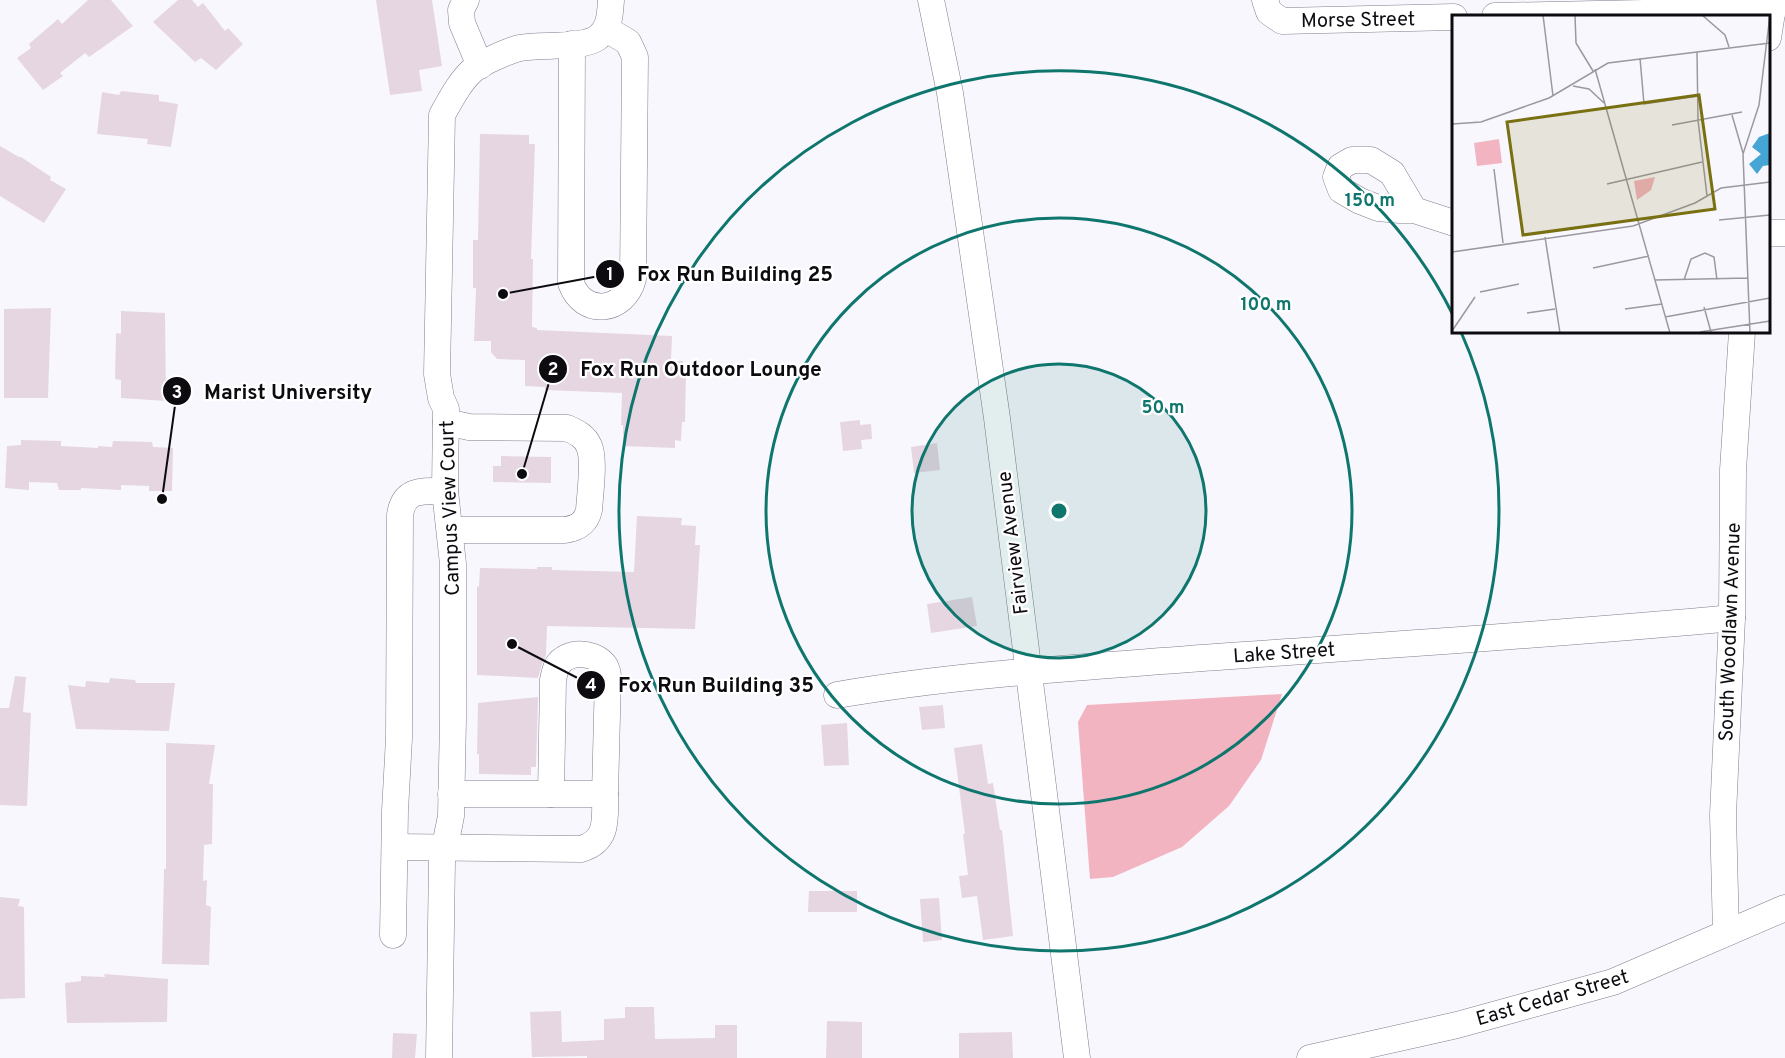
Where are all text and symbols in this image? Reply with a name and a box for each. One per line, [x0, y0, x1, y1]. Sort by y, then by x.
street label: Morse Street [1301, 7, 1415, 35]
inset map [1452, 15, 1770, 333]
text: 150 m [1345, 190, 1395, 213]
callout: Fox Run Building 25 [595, 255, 846, 294]
text: Fox Run Building 25 [637, 262, 833, 289]
text: 1 [606, 264, 614, 287]
text: 100 m [1240, 294, 1292, 317]
callout: Fox Run Outdoor Lounge [538, 349, 834, 388]
text: Fox Run Outdoor Lounge [580, 357, 822, 384]
text: 2 [547, 359, 559, 382]
callout: Marist University [162, 372, 384, 411]
text: Marist University [204, 380, 372, 407]
text: 3 [172, 382, 182, 405]
text: 50 m [1141, 397, 1185, 420]
street label: Campus View Court [435, 420, 467, 596]
street label: Fairview Avenue [992, 470, 1036, 616]
centre of rings [1049, 501, 1069, 521]
street label: South Woodlawn Avenue [1714, 522, 1748, 742]
street label: Lake Street [1232, 637, 1336, 671]
callout: Fox Run Building 35 [576, 665, 826, 704]
text: Fox Run Building 35 [618, 673, 814, 700]
text: 4 [585, 675, 597, 698]
street label: East Cedar Street [1473, 965, 1632, 1033]

